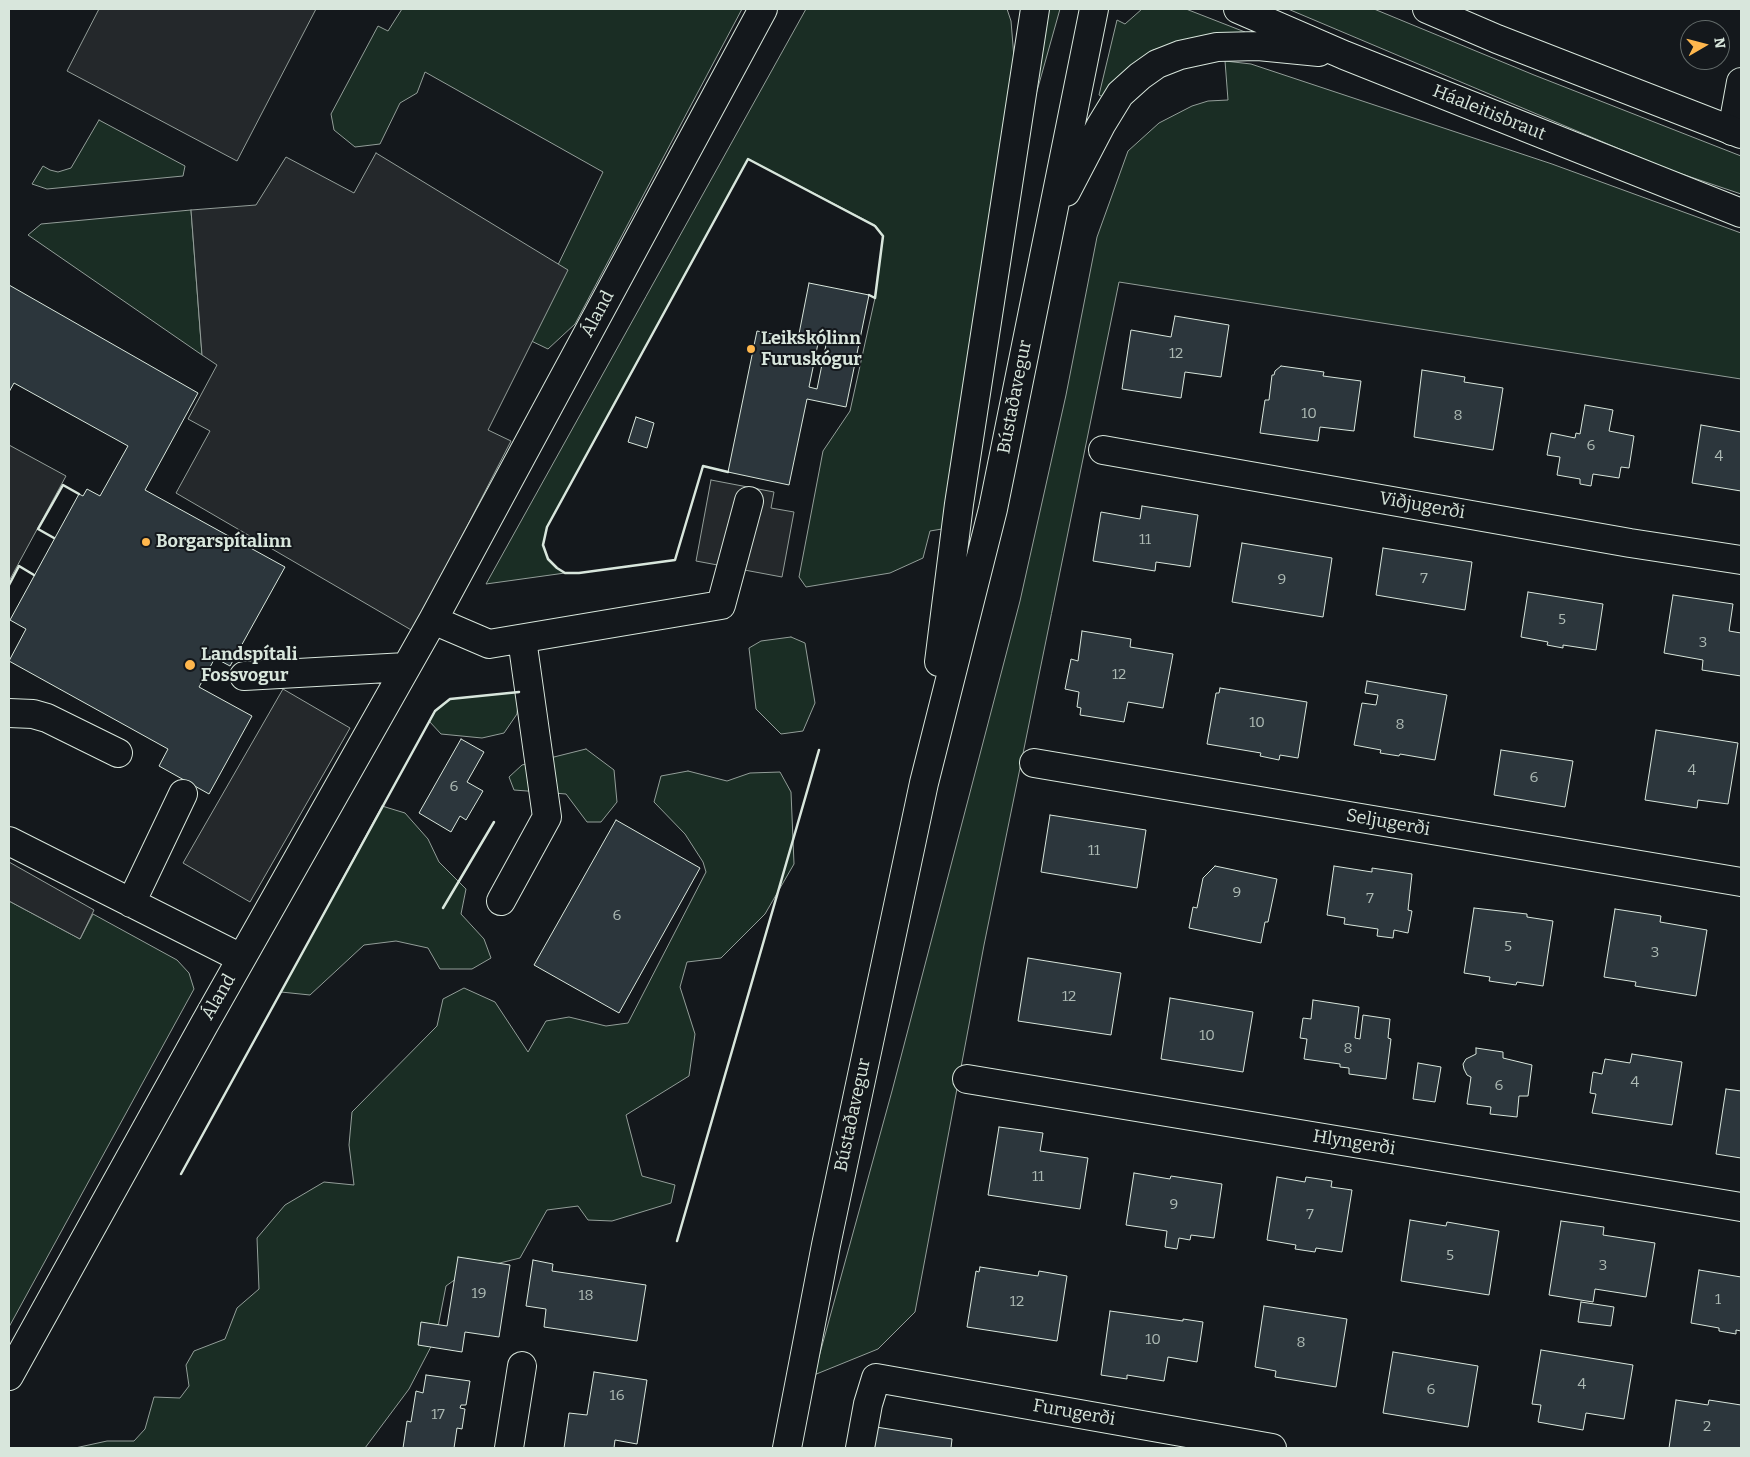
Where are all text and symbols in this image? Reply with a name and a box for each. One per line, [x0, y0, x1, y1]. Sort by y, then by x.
north arrow [1680, 20, 1730, 70]
text: N [1710, 36, 1729, 50]
street label: Háaleitisbraut [1429, 81, 1549, 145]
street label: Áland [577, 287, 619, 341]
place label: Leikskólinn Furuskógur [761, 328, 862, 370]
street label: Bústaðavegur [993, 338, 1037, 456]
marker: Leikskólinn Furuskógur [745, 343, 757, 355]
house number: 12 [1169, 345, 1183, 363]
house number: 10 [1301, 405, 1317, 423]
house number: 8 [1453, 407, 1463, 425]
house number: 6 [1587, 437, 1595, 455]
house number: 4 [1715, 448, 1723, 466]
street label: Viðjugerði [1377, 488, 1467, 524]
place label: Borgarspítalinn [156, 531, 292, 553]
house number: 11 [1139, 531, 1151, 549]
marker: Borgarspítalinn [140, 536, 152, 548]
house number: 7 [1420, 570, 1428, 588]
house number: 9 [1278, 571, 1286, 589]
house number: 5 [1558, 611, 1566, 629]
house number: 3 [1699, 634, 1707, 652]
place label: Landspítali Fossvogur [201, 644, 297, 686]
marker: Landspítali Fossvogur [183, 658, 197, 672]
house number: 12 [1112, 666, 1126, 684]
house number: 10 [1249, 714, 1265, 732]
house number: 8 [1395, 716, 1405, 734]
house number: 4 [1688, 762, 1696, 780]
house number: 6 [1530, 769, 1538, 787]
house number: 6 [450, 778, 458, 796]
street label: Seljugerði [1344, 805, 1432, 841]
house number: 11 [1088, 842, 1100, 860]
house number: 9 [1233, 884, 1241, 902]
house number: 7 [1366, 890, 1374, 908]
house number: 6 [613, 907, 621, 925]
house number: 5 [1504, 938, 1512, 956]
house number: 3 [1651, 944, 1659, 962]
street label: Áland [197, 970, 241, 1024]
house number: 12 [1062, 988, 1076, 1006]
house number: 10 [1199, 1027, 1215, 1045]
house number: 8 [1343, 1040, 1353, 1058]
street label: Bústaðavegur [830, 1056, 876, 1174]
house number: 4 [1631, 1074, 1639, 1092]
house number: 6 [1495, 1077, 1503, 1095]
street label: Hlyngerði [1311, 1126, 1397, 1160]
house number: 11 [1032, 1168, 1044, 1186]
house number: 9 [1170, 1196, 1178, 1214]
house number: 7 [1306, 1206, 1314, 1224]
house number: 5 [1446, 1247, 1454, 1265]
house number: 3 [1599, 1257, 1607, 1275]
house number: 19 [472, 1285, 486, 1303]
house number: 18 [578, 1287, 594, 1305]
house number: 1 [1715, 1291, 1721, 1309]
house number: 12 [1010, 1293, 1024, 1311]
house number: 10 [1145, 1331, 1161, 1349]
house number: 8 [1296, 1334, 1306, 1352]
house number: 4 [1578, 1376, 1586, 1394]
house number: 6 [1427, 1381, 1435, 1399]
house number: 16 [610, 1387, 624, 1405]
street label: Furugerði [1031, 1395, 1117, 1431]
house number: 17 [431, 1406, 445, 1424]
house number: 2 [1703, 1418, 1711, 1436]

